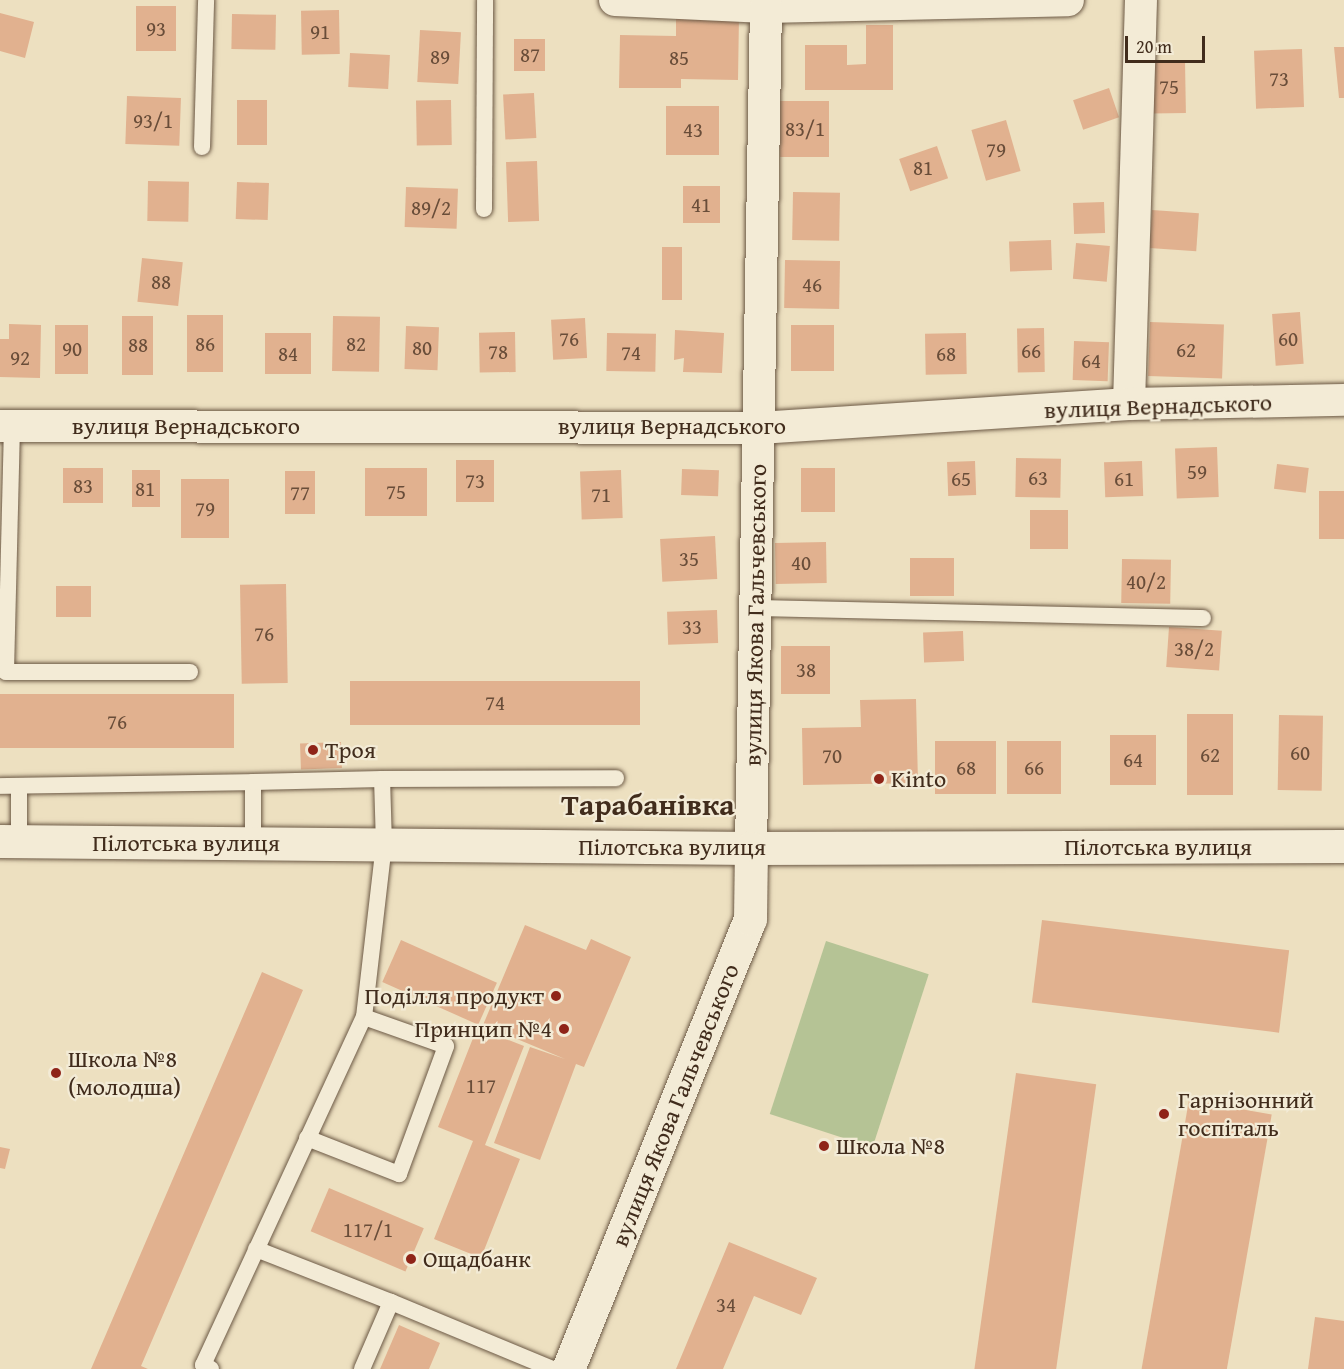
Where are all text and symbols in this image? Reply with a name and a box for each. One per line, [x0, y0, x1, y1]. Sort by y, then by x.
house number: 93 [146, 16, 166, 42]
house number: 91 [310, 19, 330, 45]
scale bar [1128, 24, 1208, 62]
text: 20 m [1136, 33, 1172, 60]
house number: 87 [520, 42, 540, 68]
house number: 89 [430, 44, 450, 70]
house number: 85 [669, 45, 689, 71]
house number: 73 [1269, 66, 1289, 92]
house number: 75 [1159, 74, 1179, 100]
house number: 93/1 [133, 108, 173, 134]
house number: 83/1 [785, 116, 825, 142]
house number: 43 [683, 117, 703, 143]
house number: 79 [986, 137, 1006, 163]
house number: 81 [913, 155, 933, 181]
house number: 41 [691, 192, 711, 218]
house number: 89/2 [411, 195, 451, 221]
house number: 88 [151, 269, 171, 295]
house number: 46 [802, 272, 822, 298]
house number: 76 [559, 326, 579, 352]
house number: 60 [1278, 326, 1298, 352]
house number: 86 [195, 331, 215, 357]
house number: 82 [346, 331, 366, 357]
house number: 88 [128, 332, 148, 358]
house number: 80 [412, 335, 432, 361]
house number: 90 [62, 336, 82, 362]
house number: 62 [1176, 337, 1196, 363]
house number: 66 [1021, 338, 1041, 364]
house number: 78 [488, 339, 508, 365]
house number: 74 [621, 340, 641, 366]
house number: 84 [278, 341, 298, 367]
house number: 68 [936, 341, 956, 367]
house number: 92 [10, 345, 30, 371]
house number: 64 [1081, 348, 1101, 374]
street label: вулиця Вернадського [1044, 388, 1272, 424]
street label: вулиця Вернадського [72, 412, 300, 440]
street label: вулиця Вернадського [558, 412, 786, 440]
house number: 59 [1187, 459, 1207, 485]
street label: вулиця Якова Гальчевського [738, 464, 772, 766]
house number: 63 [1028, 465, 1048, 491]
house number: 65 [951, 466, 971, 492]
house number: 61 [1114, 466, 1134, 492]
house number: 73 [465, 468, 485, 494]
house number: 83 [73, 473, 93, 499]
house number: 81 [135, 476, 155, 502]
house number: 75 [386, 479, 406, 505]
house number: 77 [290, 480, 310, 506]
house number: 71 [591, 482, 611, 508]
house number: 79 [195, 496, 215, 522]
house number: 35 [679, 546, 699, 572]
house number: 40 [791, 550, 811, 576]
house number: 40/2 [1126, 569, 1166, 595]
house number: 33 [682, 614, 702, 640]
house number: 76 [254, 621, 274, 647]
house number: 38/2 [1174, 636, 1214, 662]
house number: 38 [796, 657, 816, 683]
house number: 74 [485, 690, 505, 716]
house number: 76 [107, 709, 127, 735]
place label: Троя [325, 736, 376, 764]
house number: 60 [1290, 740, 1310, 766]
house number: 62 [1200, 742, 1220, 768]
marker: Троя [306, 743, 320, 757]
house number: 70 [822, 743, 842, 769]
house number: 64 [1123, 747, 1143, 773]
house number: 68 [956, 755, 976, 781]
house number: 66 [1024, 755, 1044, 781]
place label: Kinto [891, 765, 946, 793]
marker: Kinto [872, 772, 886, 786]
district label: Тарабанівка [561, 786, 735, 822]
street label: Пілотська вулиця [92, 829, 280, 857]
street label: Пілотська вулиця [578, 833, 766, 861]
street label: Пілотська вулиця [1064, 833, 1252, 861]
street label: вулиця Якова Гальчевського [605, 959, 745, 1251]
place label: Поділля продукт [365, 982, 544, 1010]
marker: Поділля продукт [549, 989, 563, 1003]
place label: Принцип №4 [414, 1015, 552, 1043]
marker: Принцип №4 [557, 1022, 571, 1036]
place label: Школа №8 (молодша) [68, 1045, 181, 1101]
marker: Школа №8 (молодша) [49, 1066, 63, 1080]
house number: 117 [466, 1073, 496, 1099]
place label: Гарнізонний госпіталь [1178, 1086, 1314, 1142]
marker: Гарнізонний госпіталь [1155, 1105, 1173, 1123]
place label: Школа №8 [836, 1132, 945, 1160]
marker: Школа №8 [817, 1139, 831, 1153]
house number: 117/1 [343, 1217, 393, 1243]
place label: Ощадбанк [423, 1245, 531, 1273]
marker: Ощадбанк [404, 1252, 418, 1266]
house number: 34 [716, 1292, 736, 1318]

